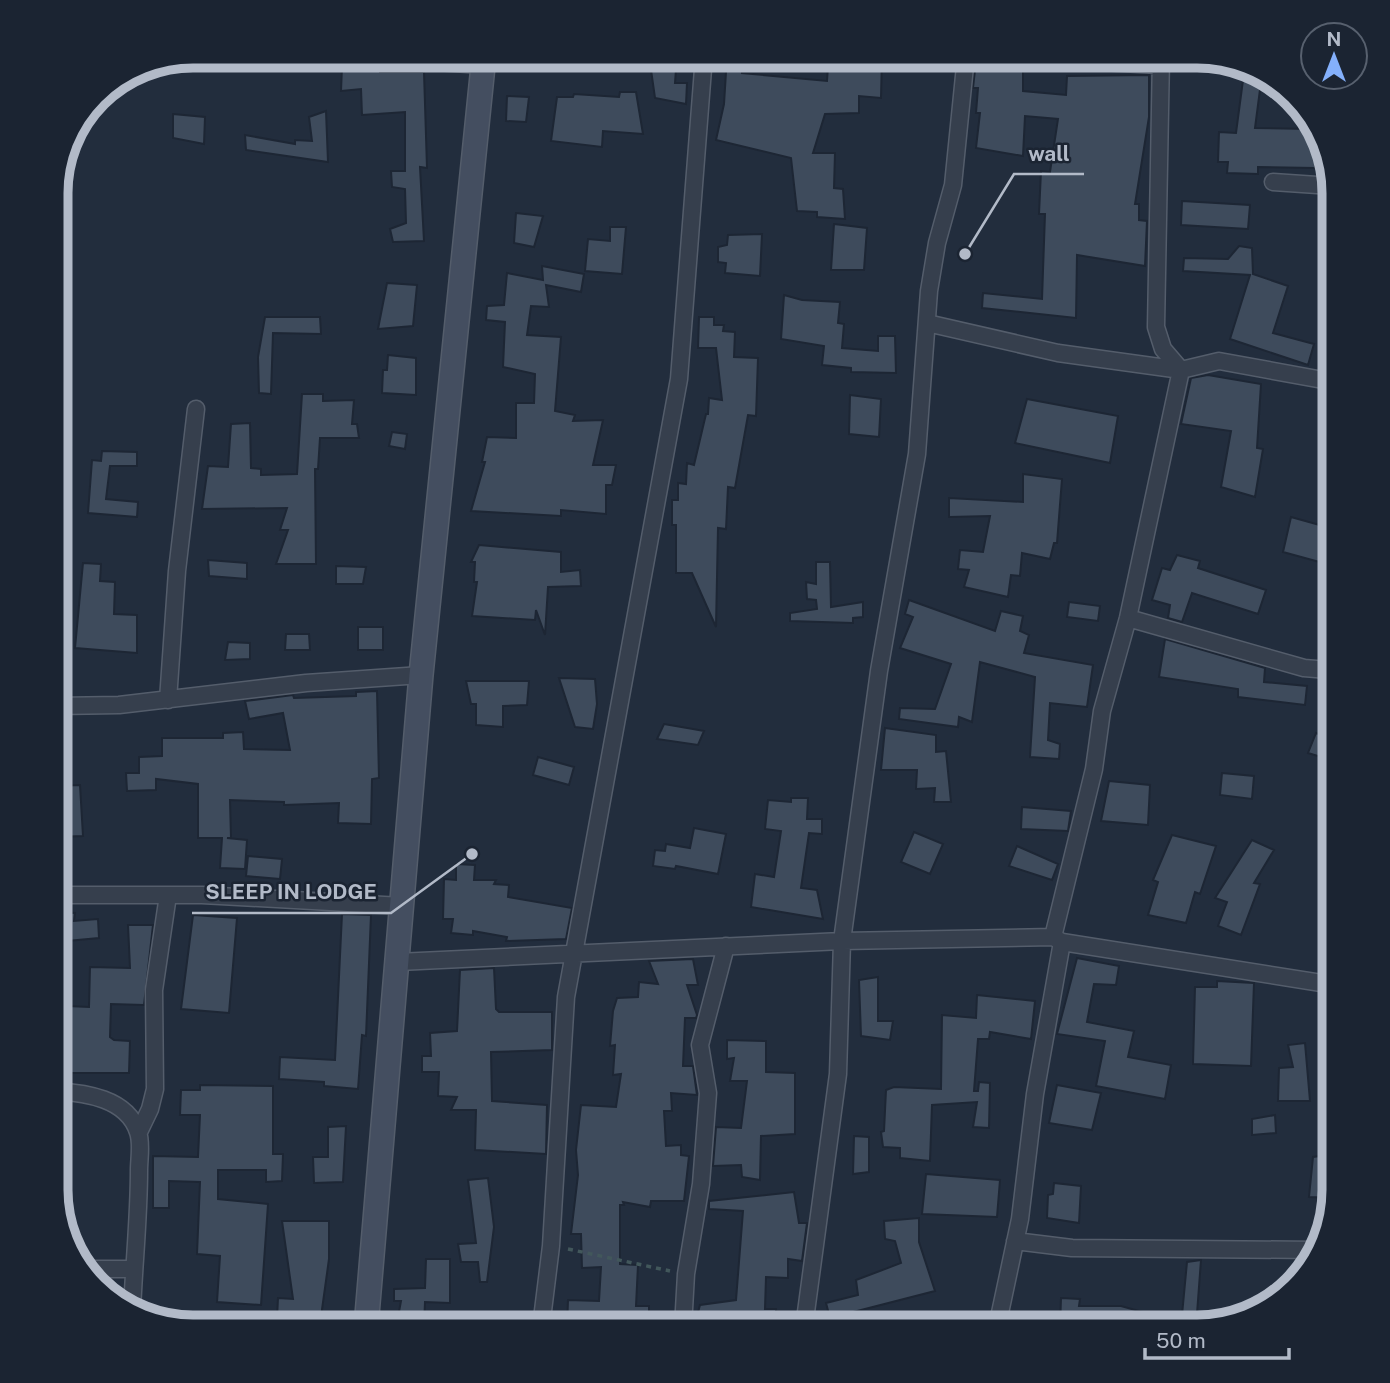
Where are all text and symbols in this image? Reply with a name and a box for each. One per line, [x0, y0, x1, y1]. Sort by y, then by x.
north arrow [1299, 21, 1369, 91]
text: N [1327, 28, 1341, 50]
callout: wall [1014, 132, 1084, 174]
text: wall [1028, 141, 1070, 166]
callout: SLEEP IN LODGE [192, 871, 391, 913]
text: SLEEP IN LODGE [205, 879, 377, 904]
scale bar [1145, 1316, 1288, 1360]
text: 50 m [1156, 1328, 1206, 1353]

